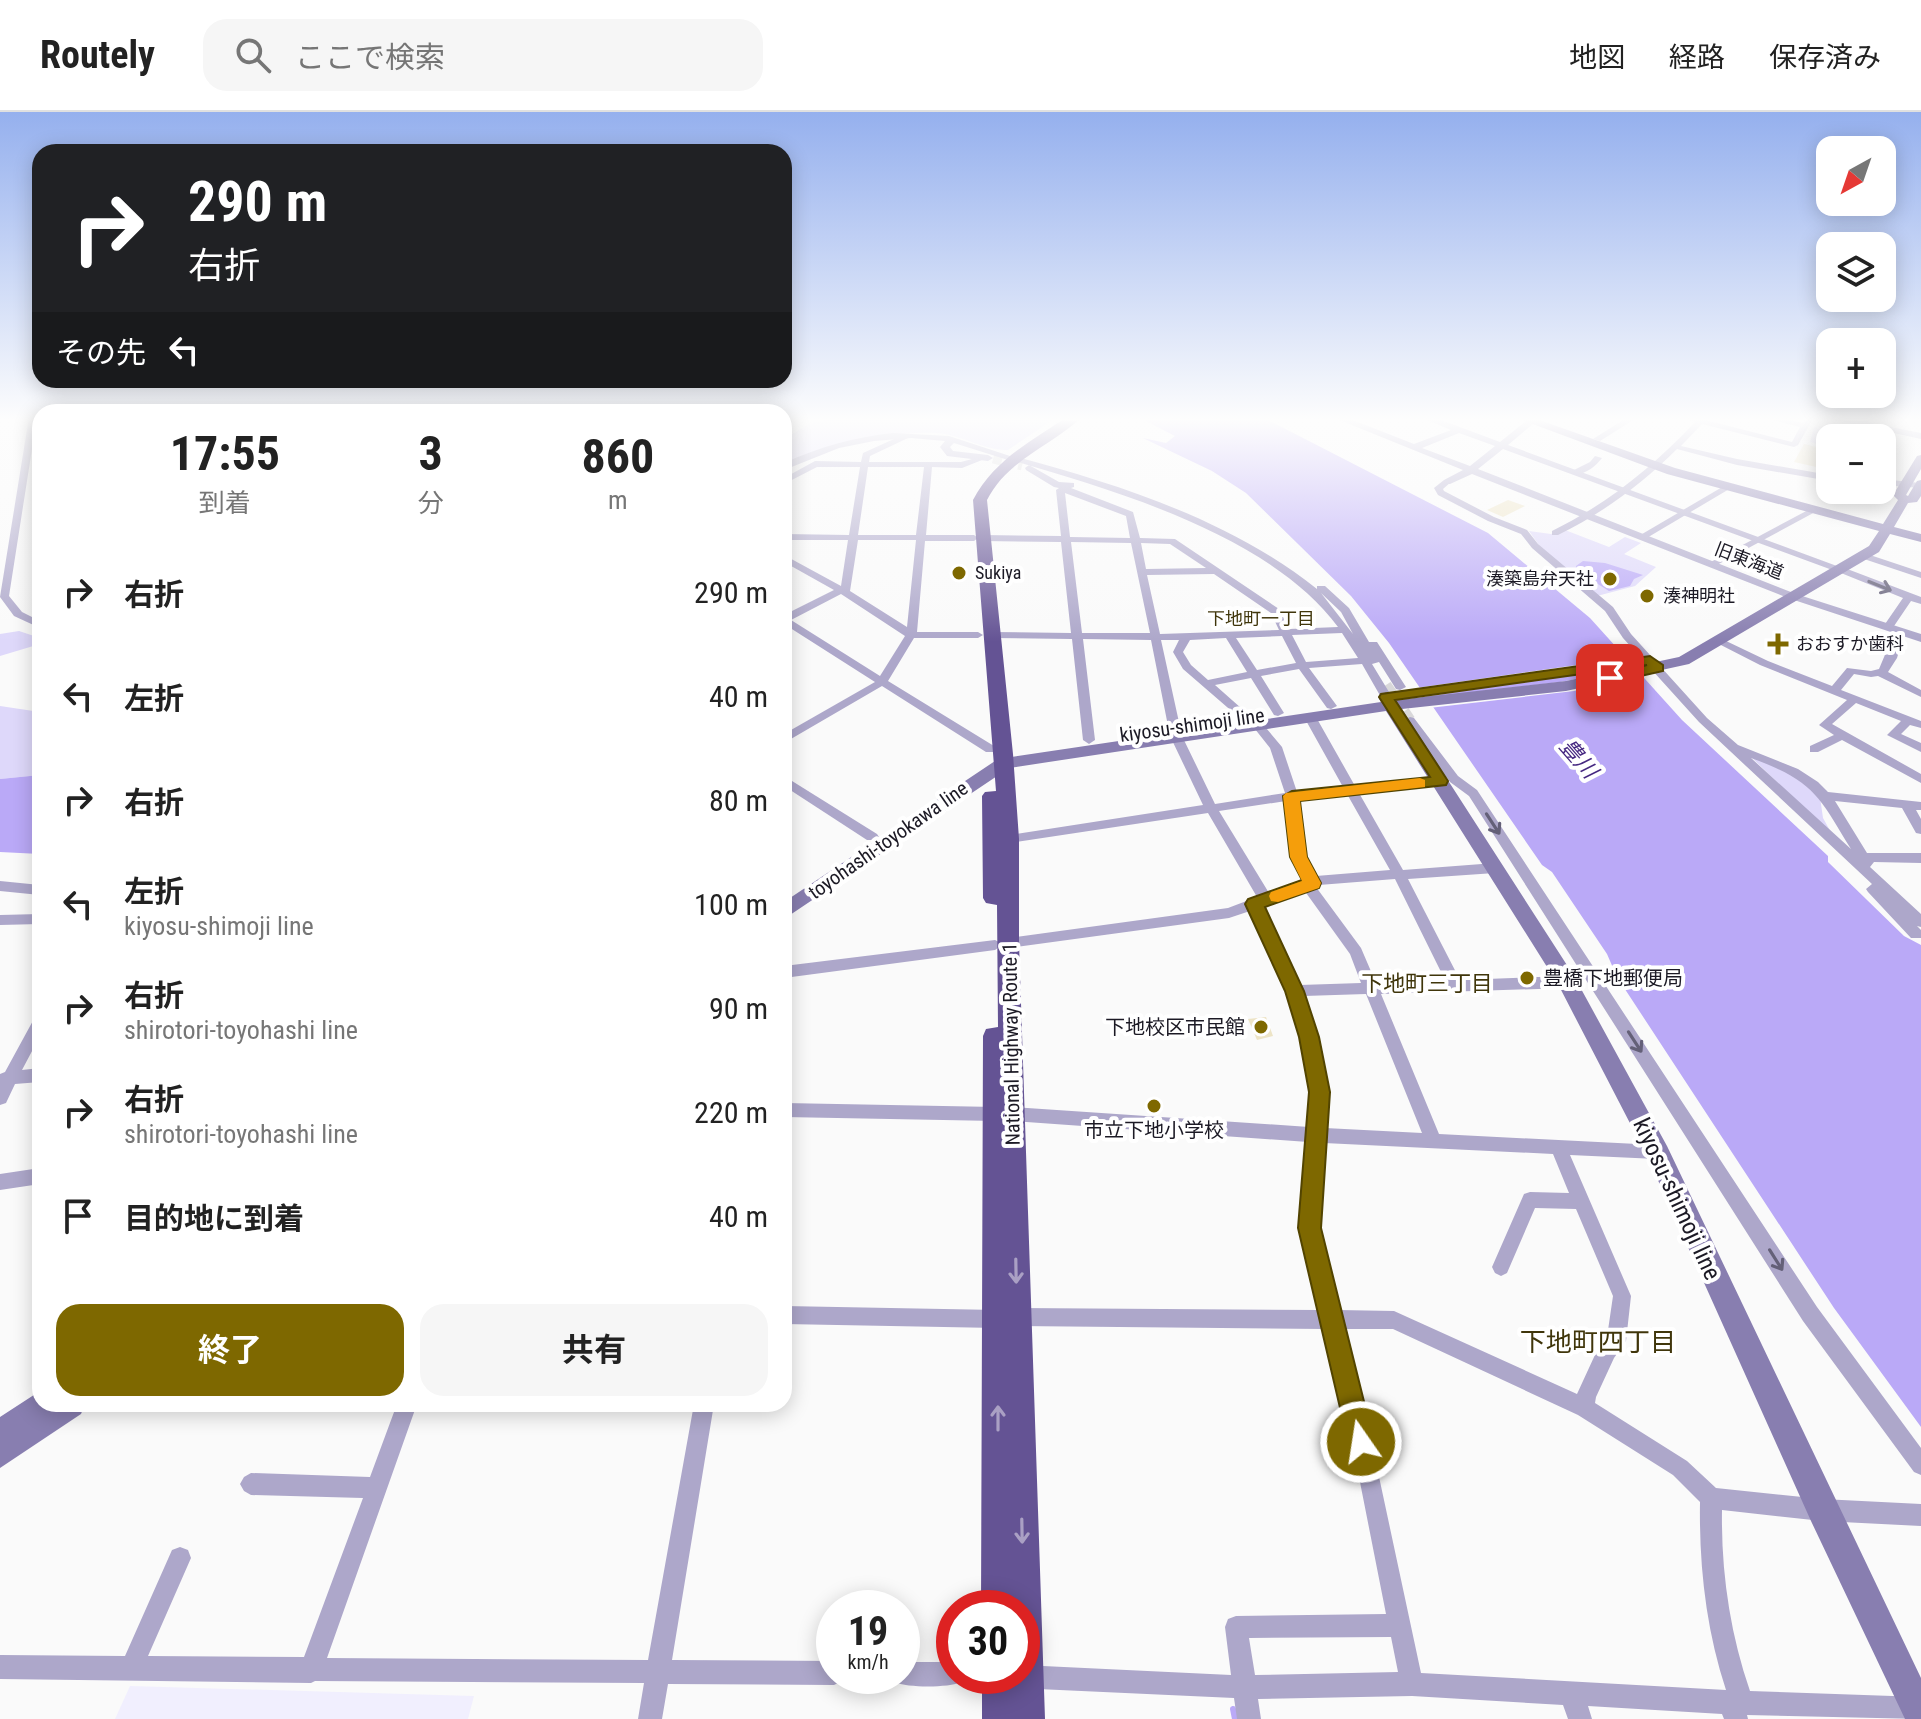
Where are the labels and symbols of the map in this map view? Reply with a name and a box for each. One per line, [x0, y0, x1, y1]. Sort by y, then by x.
north arrow [1816, 136, 1896, 216]
street label: 旧東海道 [1712, 538, 1787, 583]
place label: Sukiya [975, 562, 1021, 583]
marker: Sukiya [950, 564, 968, 582]
place label: 湊築島弁天社 [1486, 568, 1594, 589]
marker: 湊築島弁天社 [1601, 570, 1619, 588]
one-way arrow [1867, 579, 1892, 594]
place label: 湊神明社 [1663, 585, 1735, 606]
marker: 湊神明社 [1638, 587, 1656, 605]
district label: 下地町一丁目 [1207, 608, 1315, 629]
marker: おおすか歯科 [1767, 633, 1789, 655]
place label: おおすか歯科 [1796, 633, 1904, 654]
pin [1576, 644, 1644, 712]
street label: kiyosu-shimoji line [1118, 703, 1266, 747]
water label: 豊川 [1555, 734, 1604, 785]
street label: toyohashi-toyokawa line [804, 776, 972, 904]
one-way arrow [1485, 812, 1501, 835]
street label: National Highway Route 1 [997, 942, 1025, 1146]
place label: 豊橋下地郵便局 [1543, 966, 1683, 990]
marker: 豊橋下地郵便局 [1518, 969, 1536, 987]
district label: 下地町三丁目 [1361, 971, 1493, 996]
place label: 下地校区市民館 [1105, 1015, 1245, 1039]
marker: 下地校区市民館 [1252, 1018, 1270, 1036]
one-way arrow [1627, 1030, 1643, 1053]
marker: 市立下地小学校 [1145, 1097, 1163, 1115]
street label: kiyosu-shimoji line [1627, 1114, 1727, 1284]
place label: 市立下地小学校 [1084, 1118, 1224, 1142]
one-way arrow [1768, 1248, 1784, 1271]
one-way arrow [1008, 1257, 1024, 1284]
district label: 下地町四丁目 [1520, 1327, 1676, 1357]
position arrow [1319, 1400, 1403, 1484]
one-way arrow [990, 1405, 1006, 1432]
one-way arrow [1014, 1517, 1030, 1544]
speed limit sign: 30 [936, 1590, 1040, 1694]

